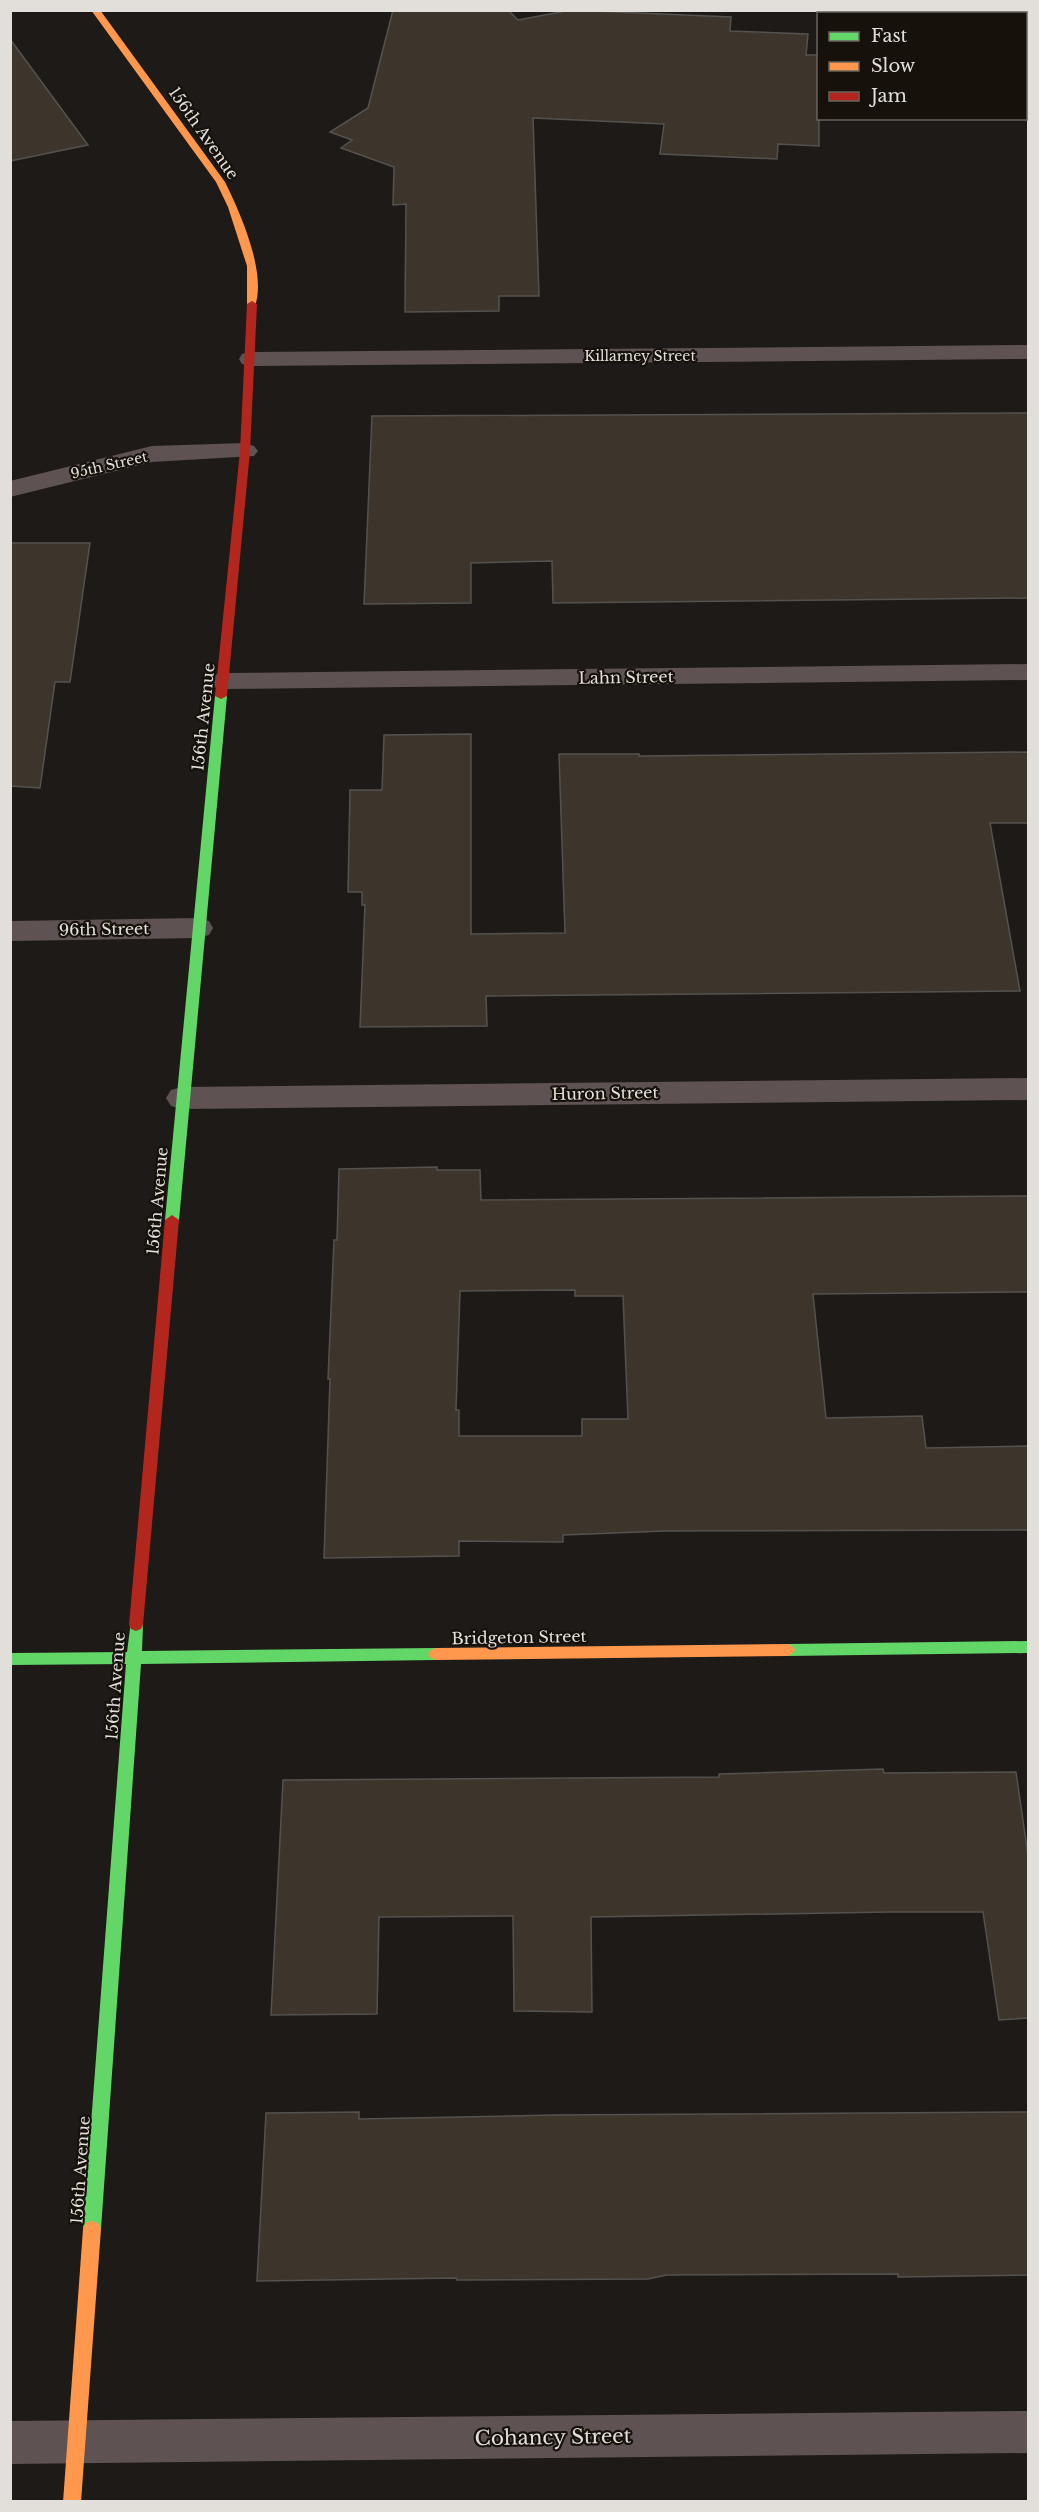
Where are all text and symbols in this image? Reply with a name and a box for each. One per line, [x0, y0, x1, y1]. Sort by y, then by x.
legend [817, 12, 1027, 120]
text: Fast [871, 25, 908, 47]
text: Slow [871, 55, 916, 77]
street label: 156th Avenue [165, 83, 243, 183]
text: Jam [869, 85, 907, 107]
street label: Killarney Street [584, 347, 696, 365]
street label: 95th Street [69, 447, 150, 483]
street label: 156th Avenue [187, 662, 219, 772]
street label: Lahn Street [578, 666, 674, 688]
street label: 96th Street [59, 918, 149, 940]
street label: Huron Street [551, 1082, 659, 1104]
street label: 156th Avenue [142, 1146, 172, 1256]
street label: Bridgeton Street [451, 1626, 587, 1648]
street label: 156th Avenue [101, 1631, 129, 1741]
street label: 156th Avenue [66, 2115, 94, 2225]
street label: Cohancy Street [475, 2424, 632, 2450]

